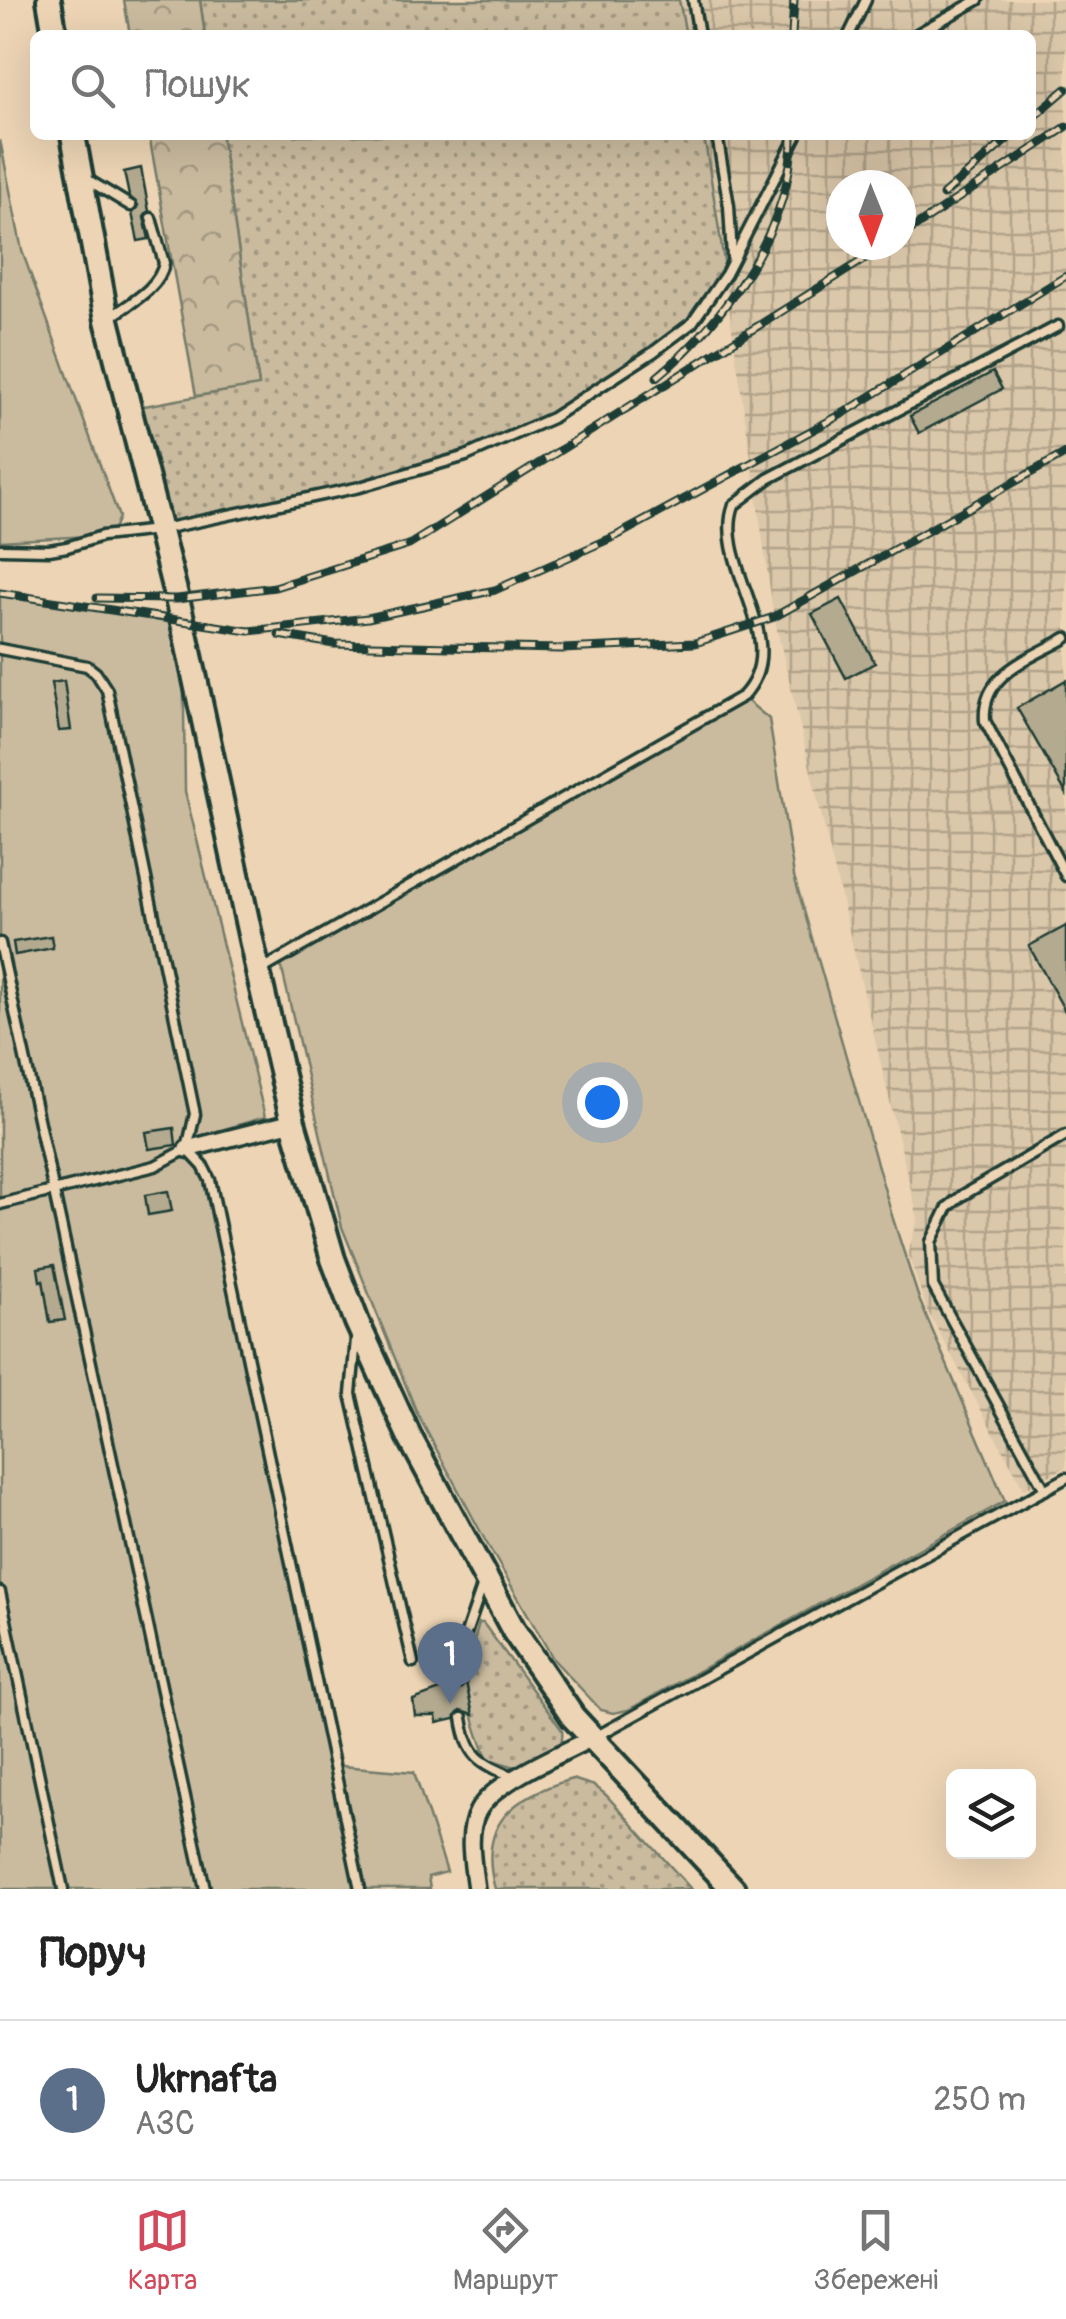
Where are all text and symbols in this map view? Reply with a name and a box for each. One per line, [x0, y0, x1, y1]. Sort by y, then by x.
search box [30, 30, 1036, 140]
icon: search [65, 58, 120, 113]
text: Пошук [145, 61, 251, 109]
north arrow [826, 170, 916, 260]
your location [577, 1077, 628, 1128]
pin: 1 [418, 1622, 482, 1704]
map controls [946, 1769, 1036, 1859]
button: layers [946, 1769, 1036, 1859]
text: Поруч [40, 1928, 147, 1980]
text: Ukrnafta [135, 2056, 277, 2104]
text: 1 [66, 2080, 79, 2120]
text: 250 m [934, 2080, 1026, 2120]
text: АЗС [135, 2104, 195, 2144]
tab: Карта [128, 2203, 197, 2298]
tab: Маршрут [453, 2203, 558, 2298]
tab: Збережені [814, 2203, 938, 2298]

